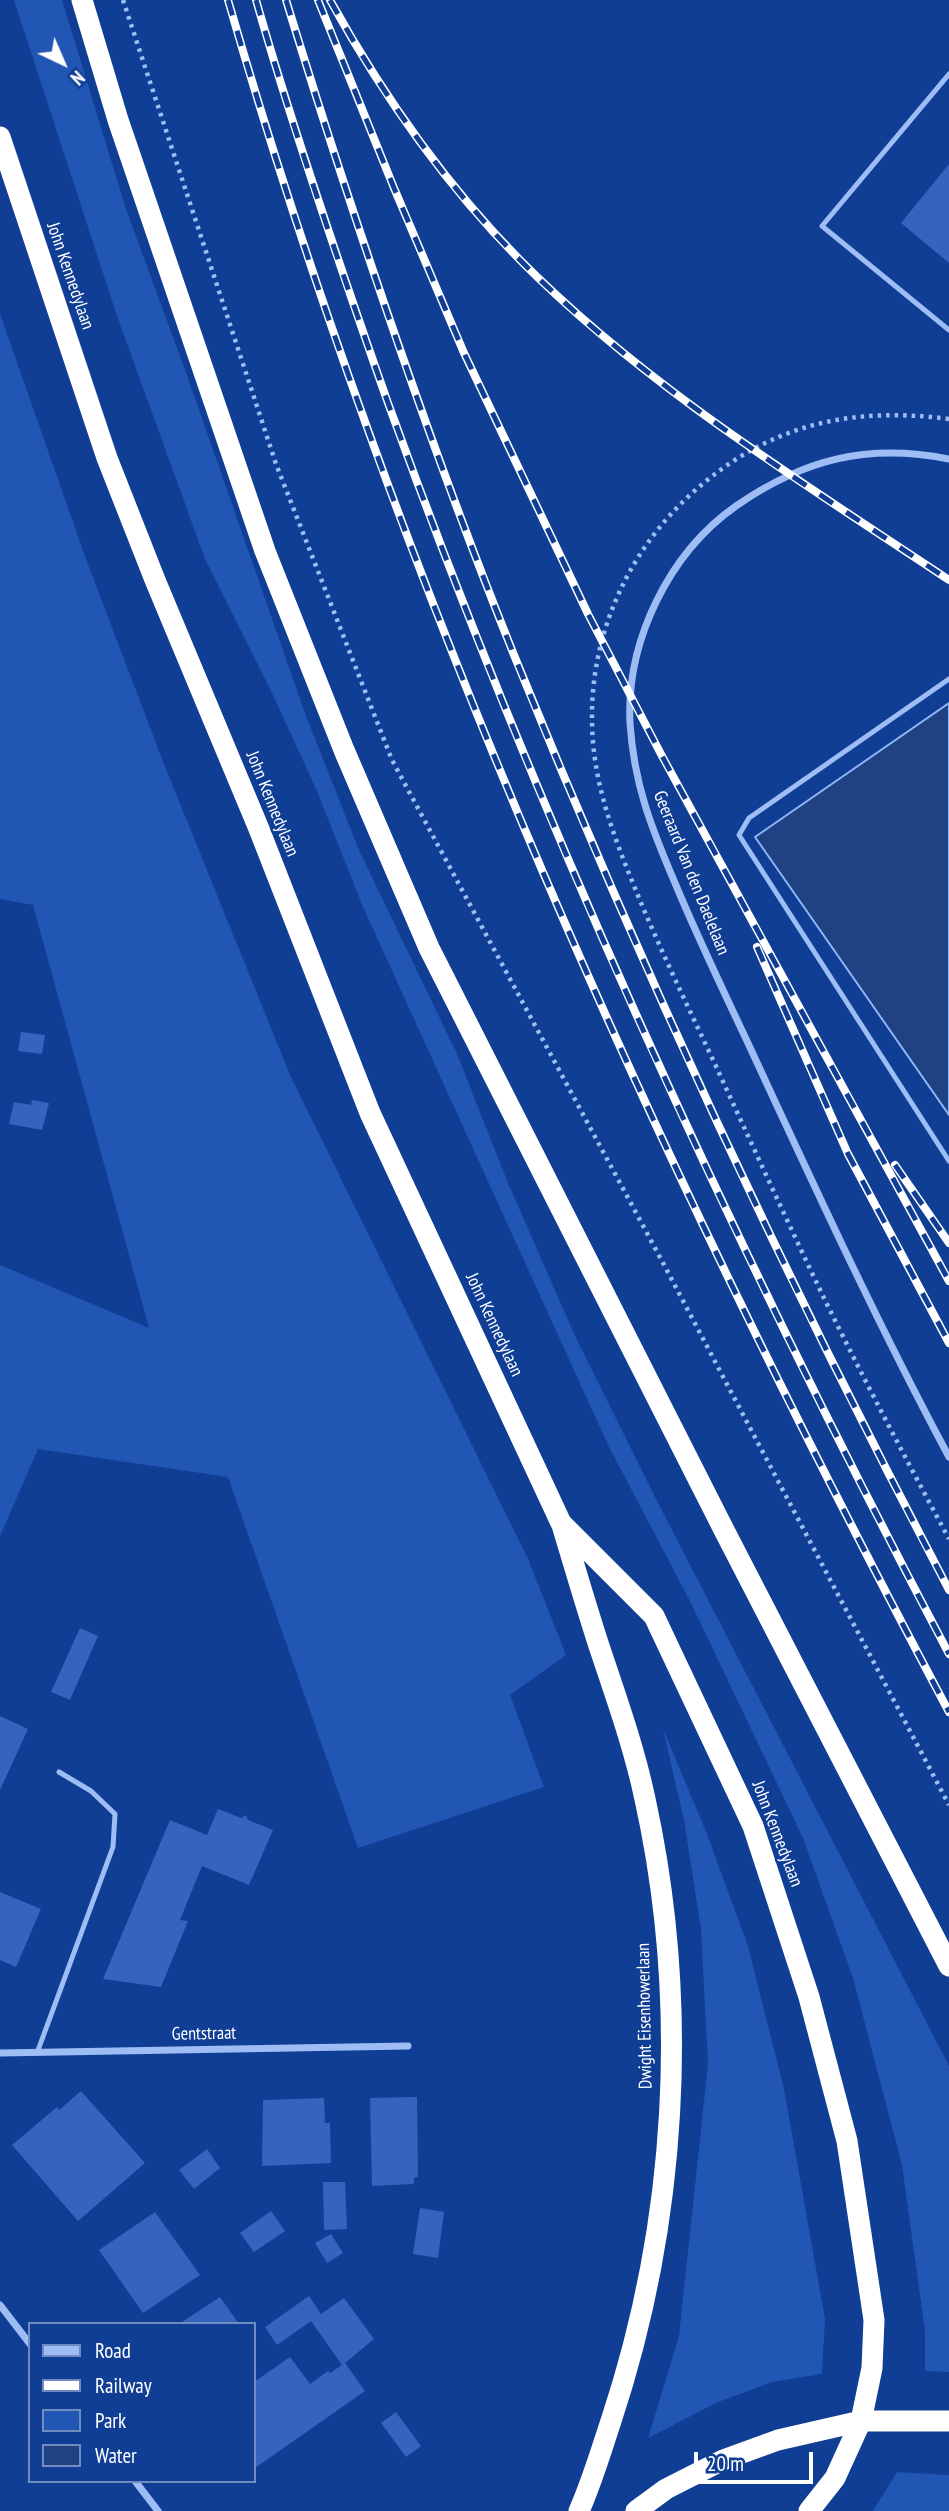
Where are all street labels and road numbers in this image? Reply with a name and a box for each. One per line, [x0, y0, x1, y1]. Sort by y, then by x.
street label: John Kennedylaan [42, 220, 98, 332]
street label: John Kennedylaan [241, 748, 303, 860]
street label: Geeraard Van den Daelelaan [648, 788, 734, 958]
street label: John Kennedylaan [461, 1270, 527, 1380]
street label: John Kennedylaan [747, 1778, 807, 1890]
street label: Dwight Eisenhowerlaan [633, 1943, 657, 2089]
street label: Gentstraat [172, 2023, 236, 2045]

